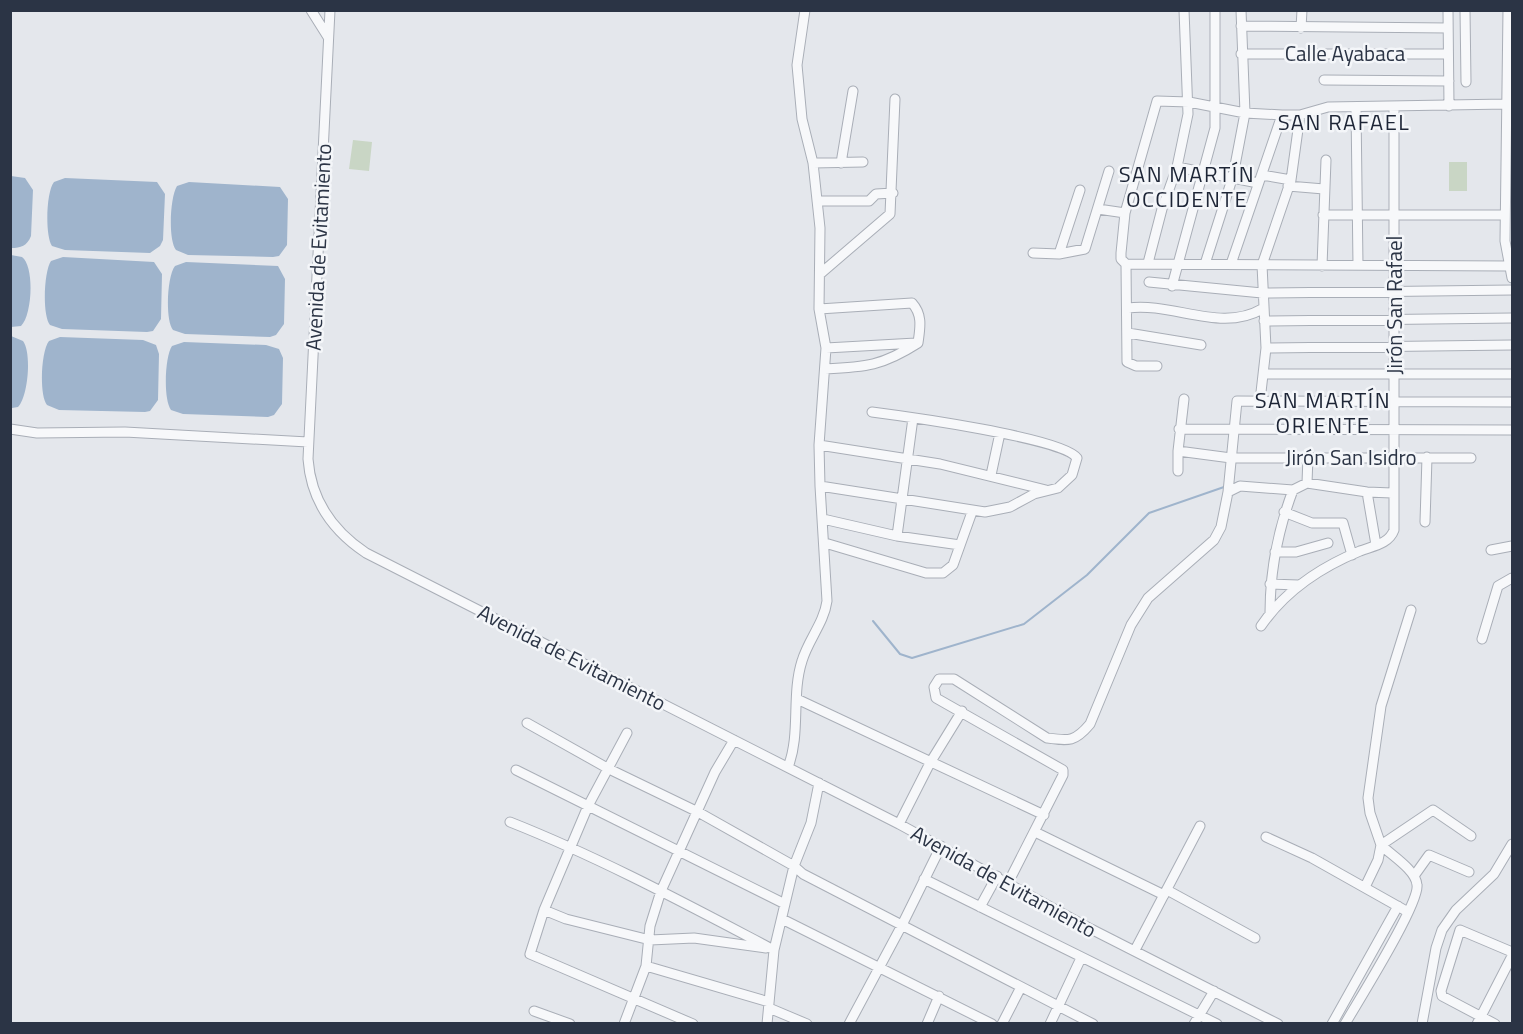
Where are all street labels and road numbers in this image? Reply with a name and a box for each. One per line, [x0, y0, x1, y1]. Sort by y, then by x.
street label: Calle Ayabaca [1285, 37, 1406, 69]
street label: Avenida de Evitamiento [297, 143, 339, 351]
street label: Jirón San Rafael [1378, 236, 1410, 374]
street label: Jirón San Isidro [1285, 441, 1417, 473]
street label: Avenida de Evitamiento [472, 596, 672, 718]
street label: Avenida de Evitamiento [905, 817, 1103, 945]

